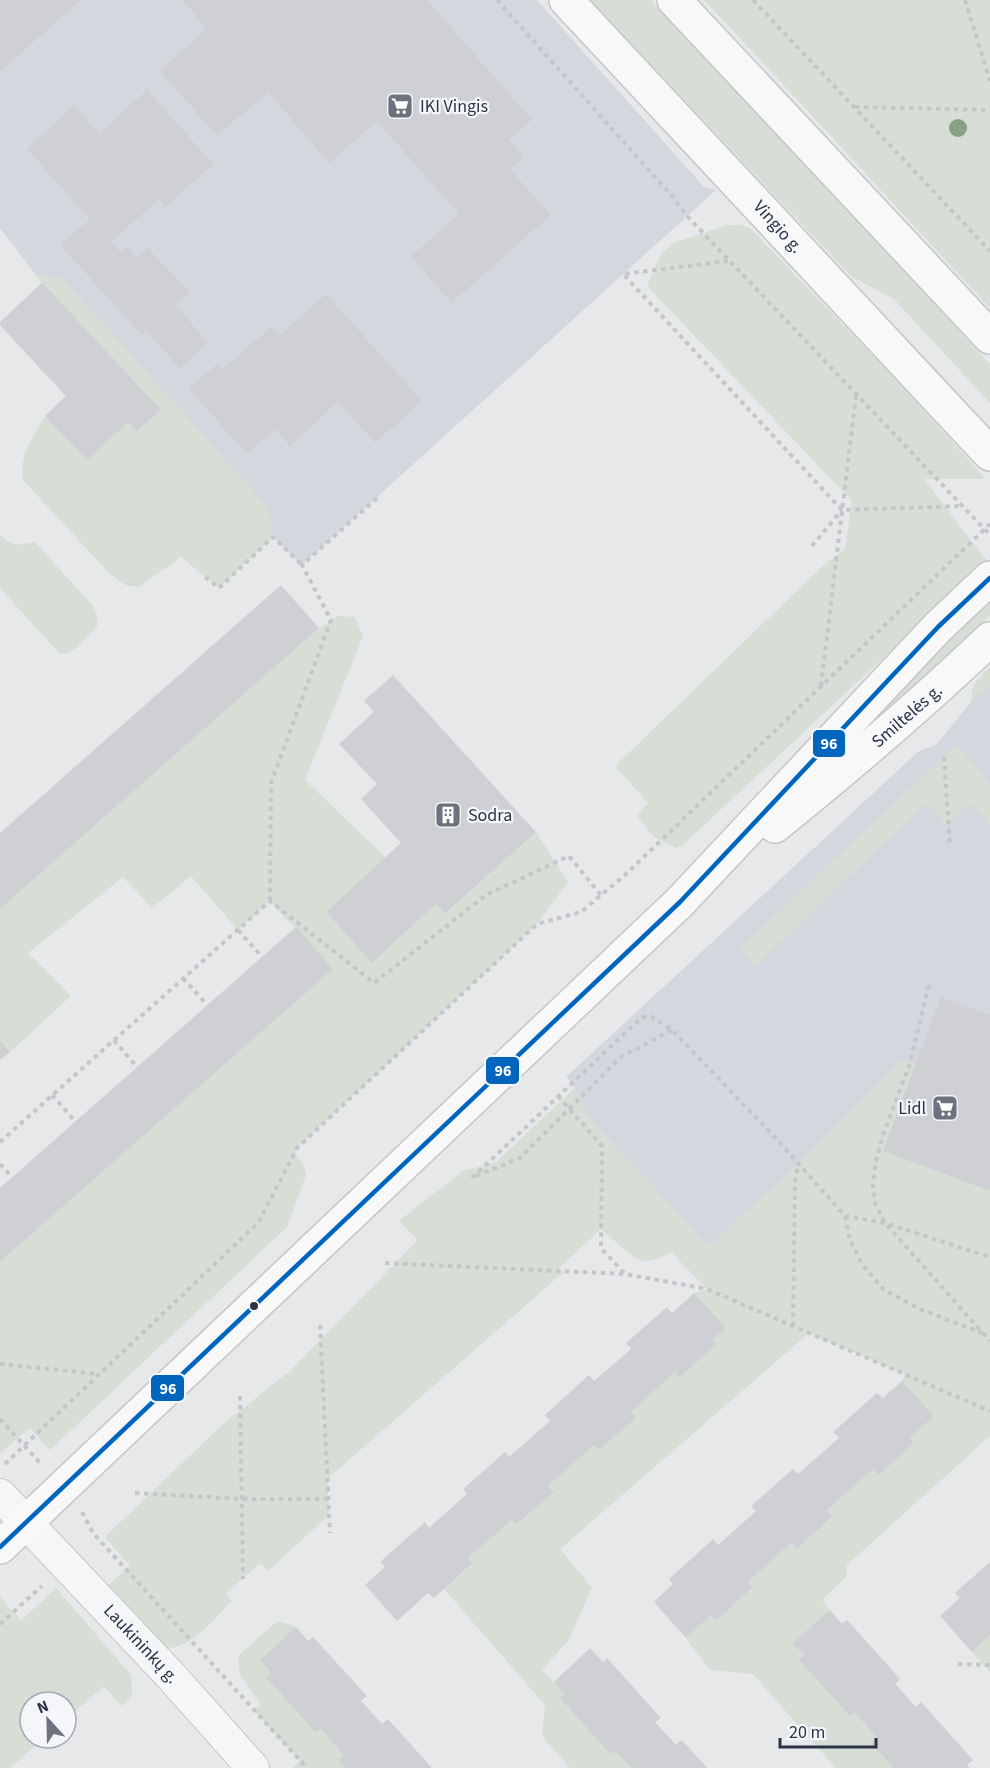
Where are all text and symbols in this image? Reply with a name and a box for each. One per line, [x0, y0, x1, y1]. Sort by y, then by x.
supermarket icon: IKI Vingis [385, 91, 415, 121]
place label: IKI Vingis [420, 94, 488, 119]
street label: Vingio g. [747, 195, 809, 259]
street label: Smiltelės g. [866, 678, 948, 754]
line badge: 96 [812, 729, 846, 758]
text: 96 [821, 733, 837, 755]
building icon: Sodra [433, 800, 463, 830]
place label: Sodra [468, 803, 512, 828]
line badge: 96 [485, 1056, 520, 1085]
text: 96 [495, 1060, 511, 1082]
supermarket icon: Lidl [930, 1093, 960, 1123]
place label: Lidl [898, 1096, 926, 1121]
unlabelled marker [248, 1300, 260, 1312]
line badge: 96 [150, 1374, 185, 1402]
text: 96 [160, 1378, 176, 1400]
street label: Laukininkų g. [98, 1599, 184, 1689]
north arrow [18, 1690, 78, 1750]
text: N [34, 1695, 52, 1719]
scale bar [780, 1711, 876, 1749]
text: 20 m [789, 1720, 825, 1745]

